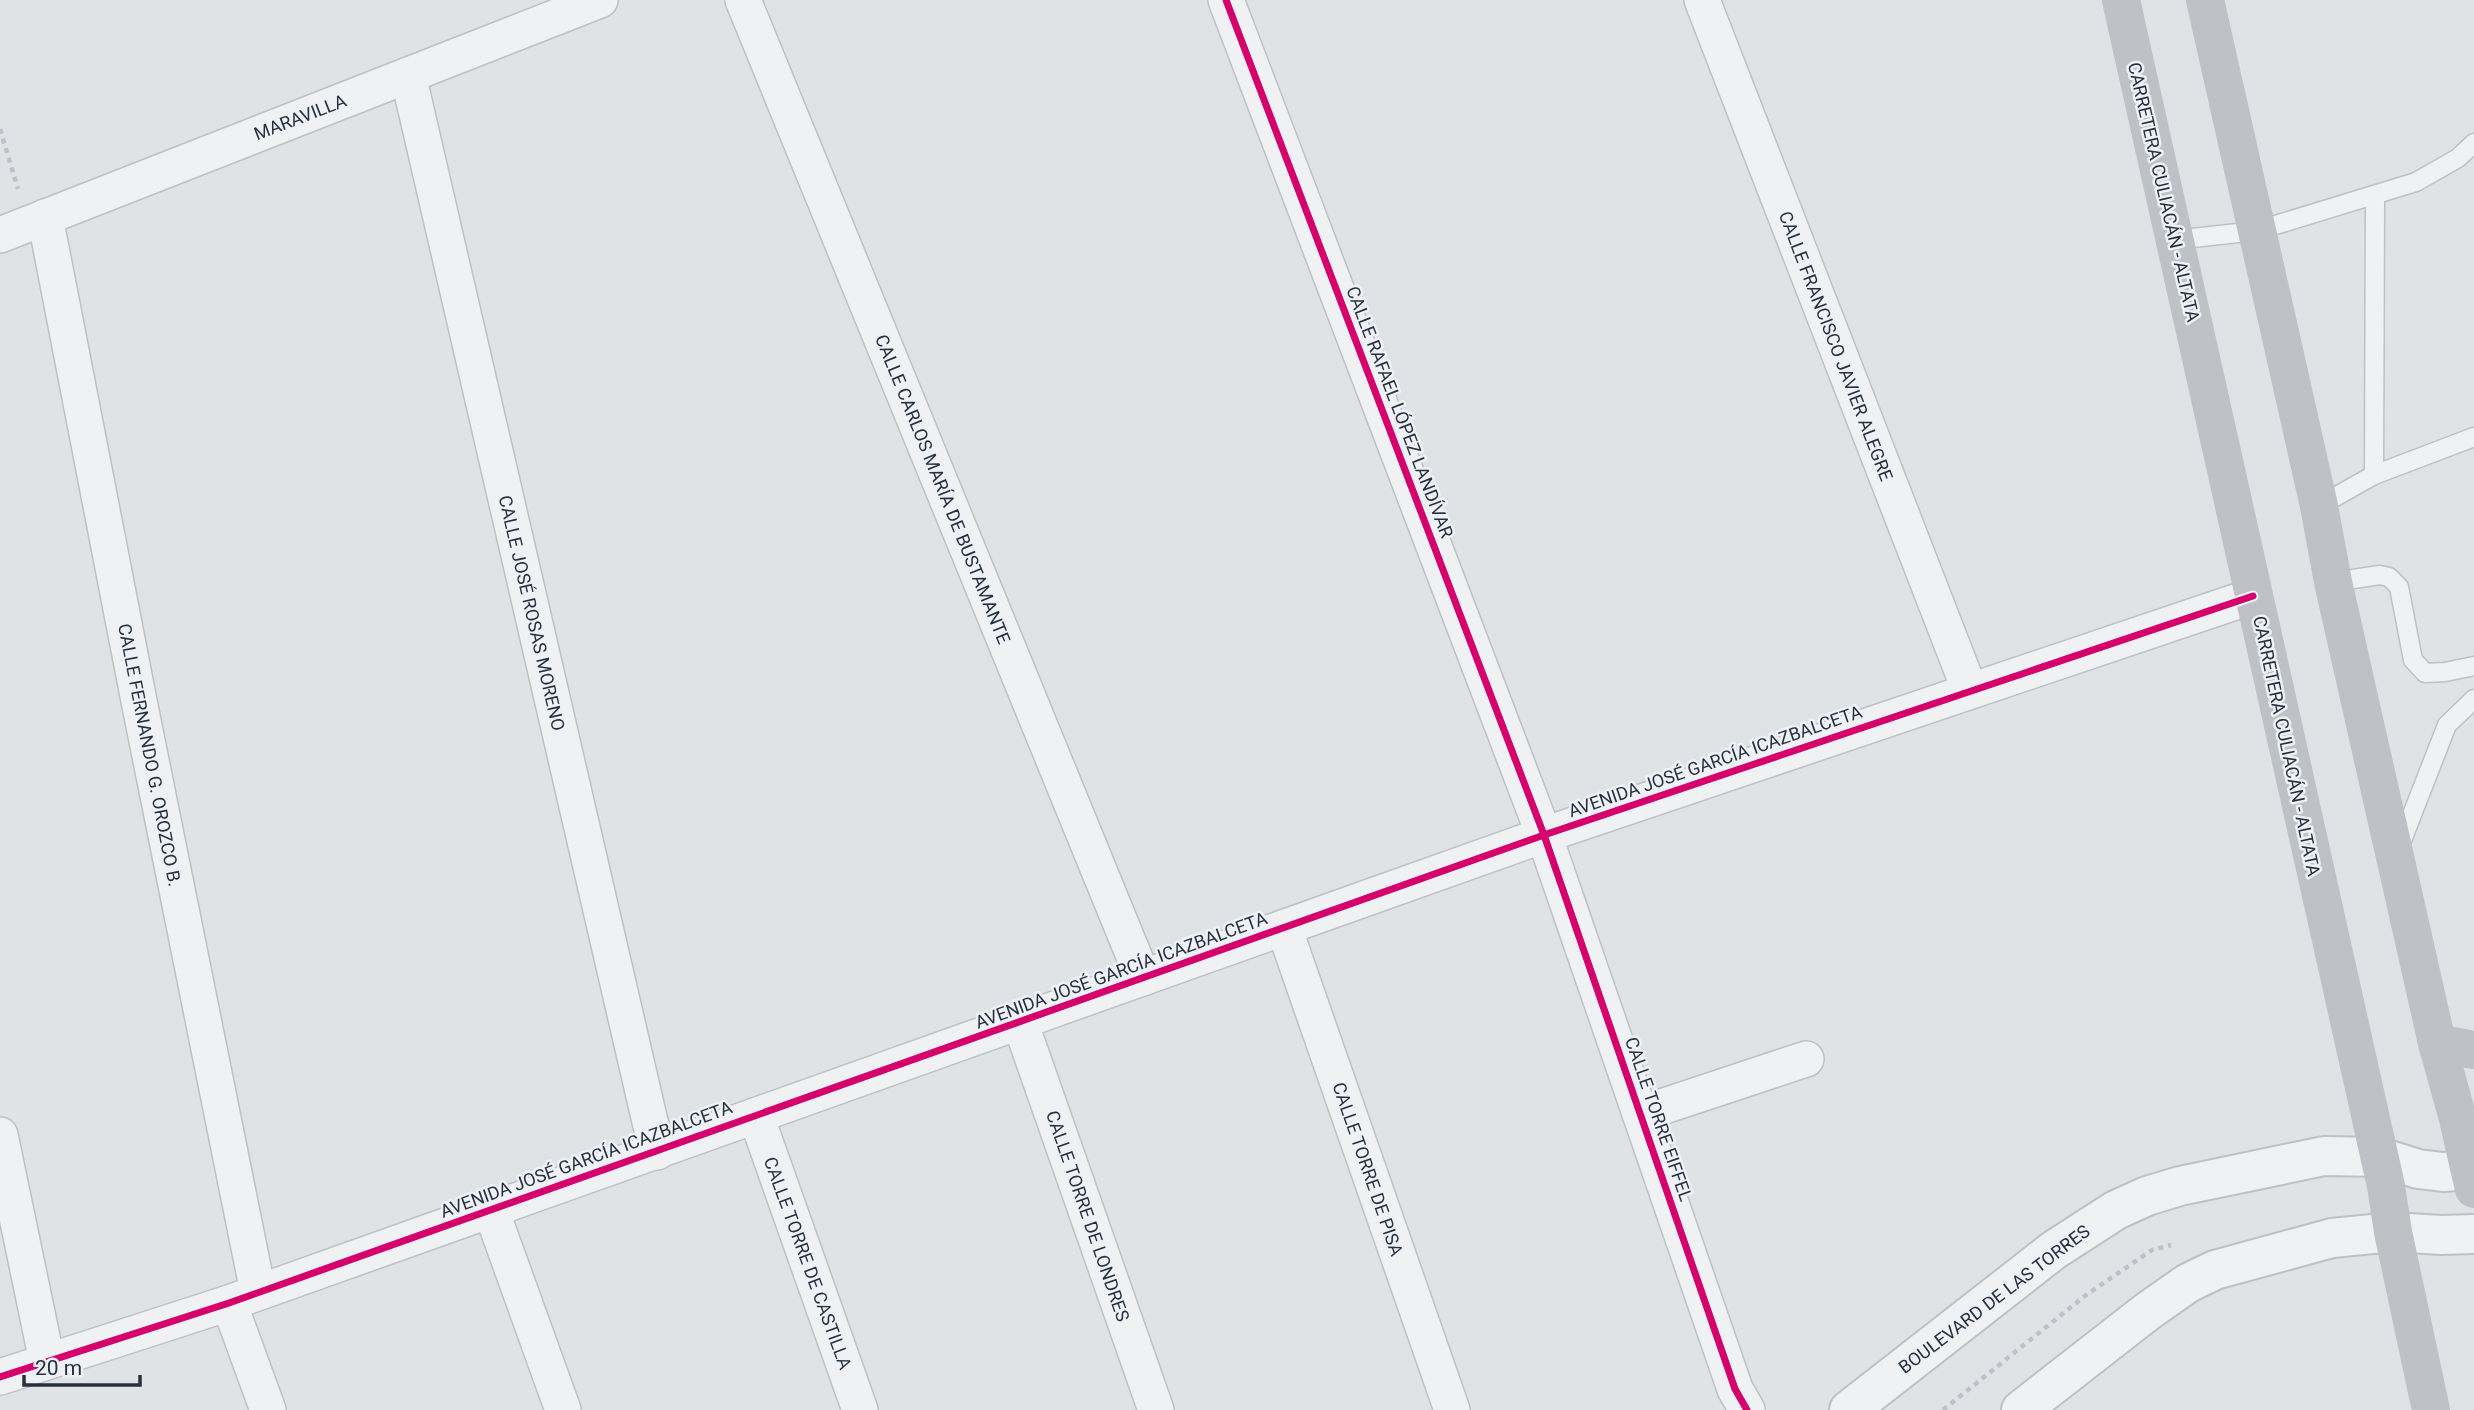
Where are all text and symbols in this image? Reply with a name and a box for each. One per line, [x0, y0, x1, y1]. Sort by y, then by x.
street label: CARRETERA CULIACÁN - ALTATA [2124, 60, 2204, 324]
street label: MARAVILLA [251, 90, 349, 144]
street label: CALLE FRANCISCO JAVIER ALEGRE [1775, 208, 1897, 484]
street label: CALLE RAFAEL LÓPEZ LANDÍVAR [1342, 283, 1458, 541]
street label: CALLE CARLOS MARÍA DE BUSTAMANTE [871, 331, 1015, 647]
street label: CALLE JOSÉ ROSAS MORENO [495, 493, 569, 733]
street label: CARRETERA CULIACÁN - ALTATA [2249, 614, 2325, 878]
street label: CALLE FERNANDO G. OROZCO B. [114, 622, 186, 888]
street label: AVENIDA JOSÉ GARCÍA ICAZBALCETA [1565, 701, 1865, 821]
street label: AVENIDA JOSÉ GARCÍA ICAZBALCETA [972, 907, 1270, 1033]
street label: CALLE TORRE EIFFEL [1621, 1034, 1697, 1204]
street label: CALLE TORRE DE PISA [1328, 1079, 1408, 1259]
street label: AVENIDA JOSÉ GARCÍA ICAZBALCETA [437, 1096, 735, 1222]
street label: CALLE TORRE DE LONDRES [1042, 1108, 1134, 1324]
street label: CALLE TORRE DE CASTILLA [760, 1154, 856, 1372]
street label: BOULEVARD DE LAS TORRES [1894, 1220, 2094, 1378]
scale bar [24, 1344, 140, 1388]
text: 20 m [35, 1356, 82, 1380]

